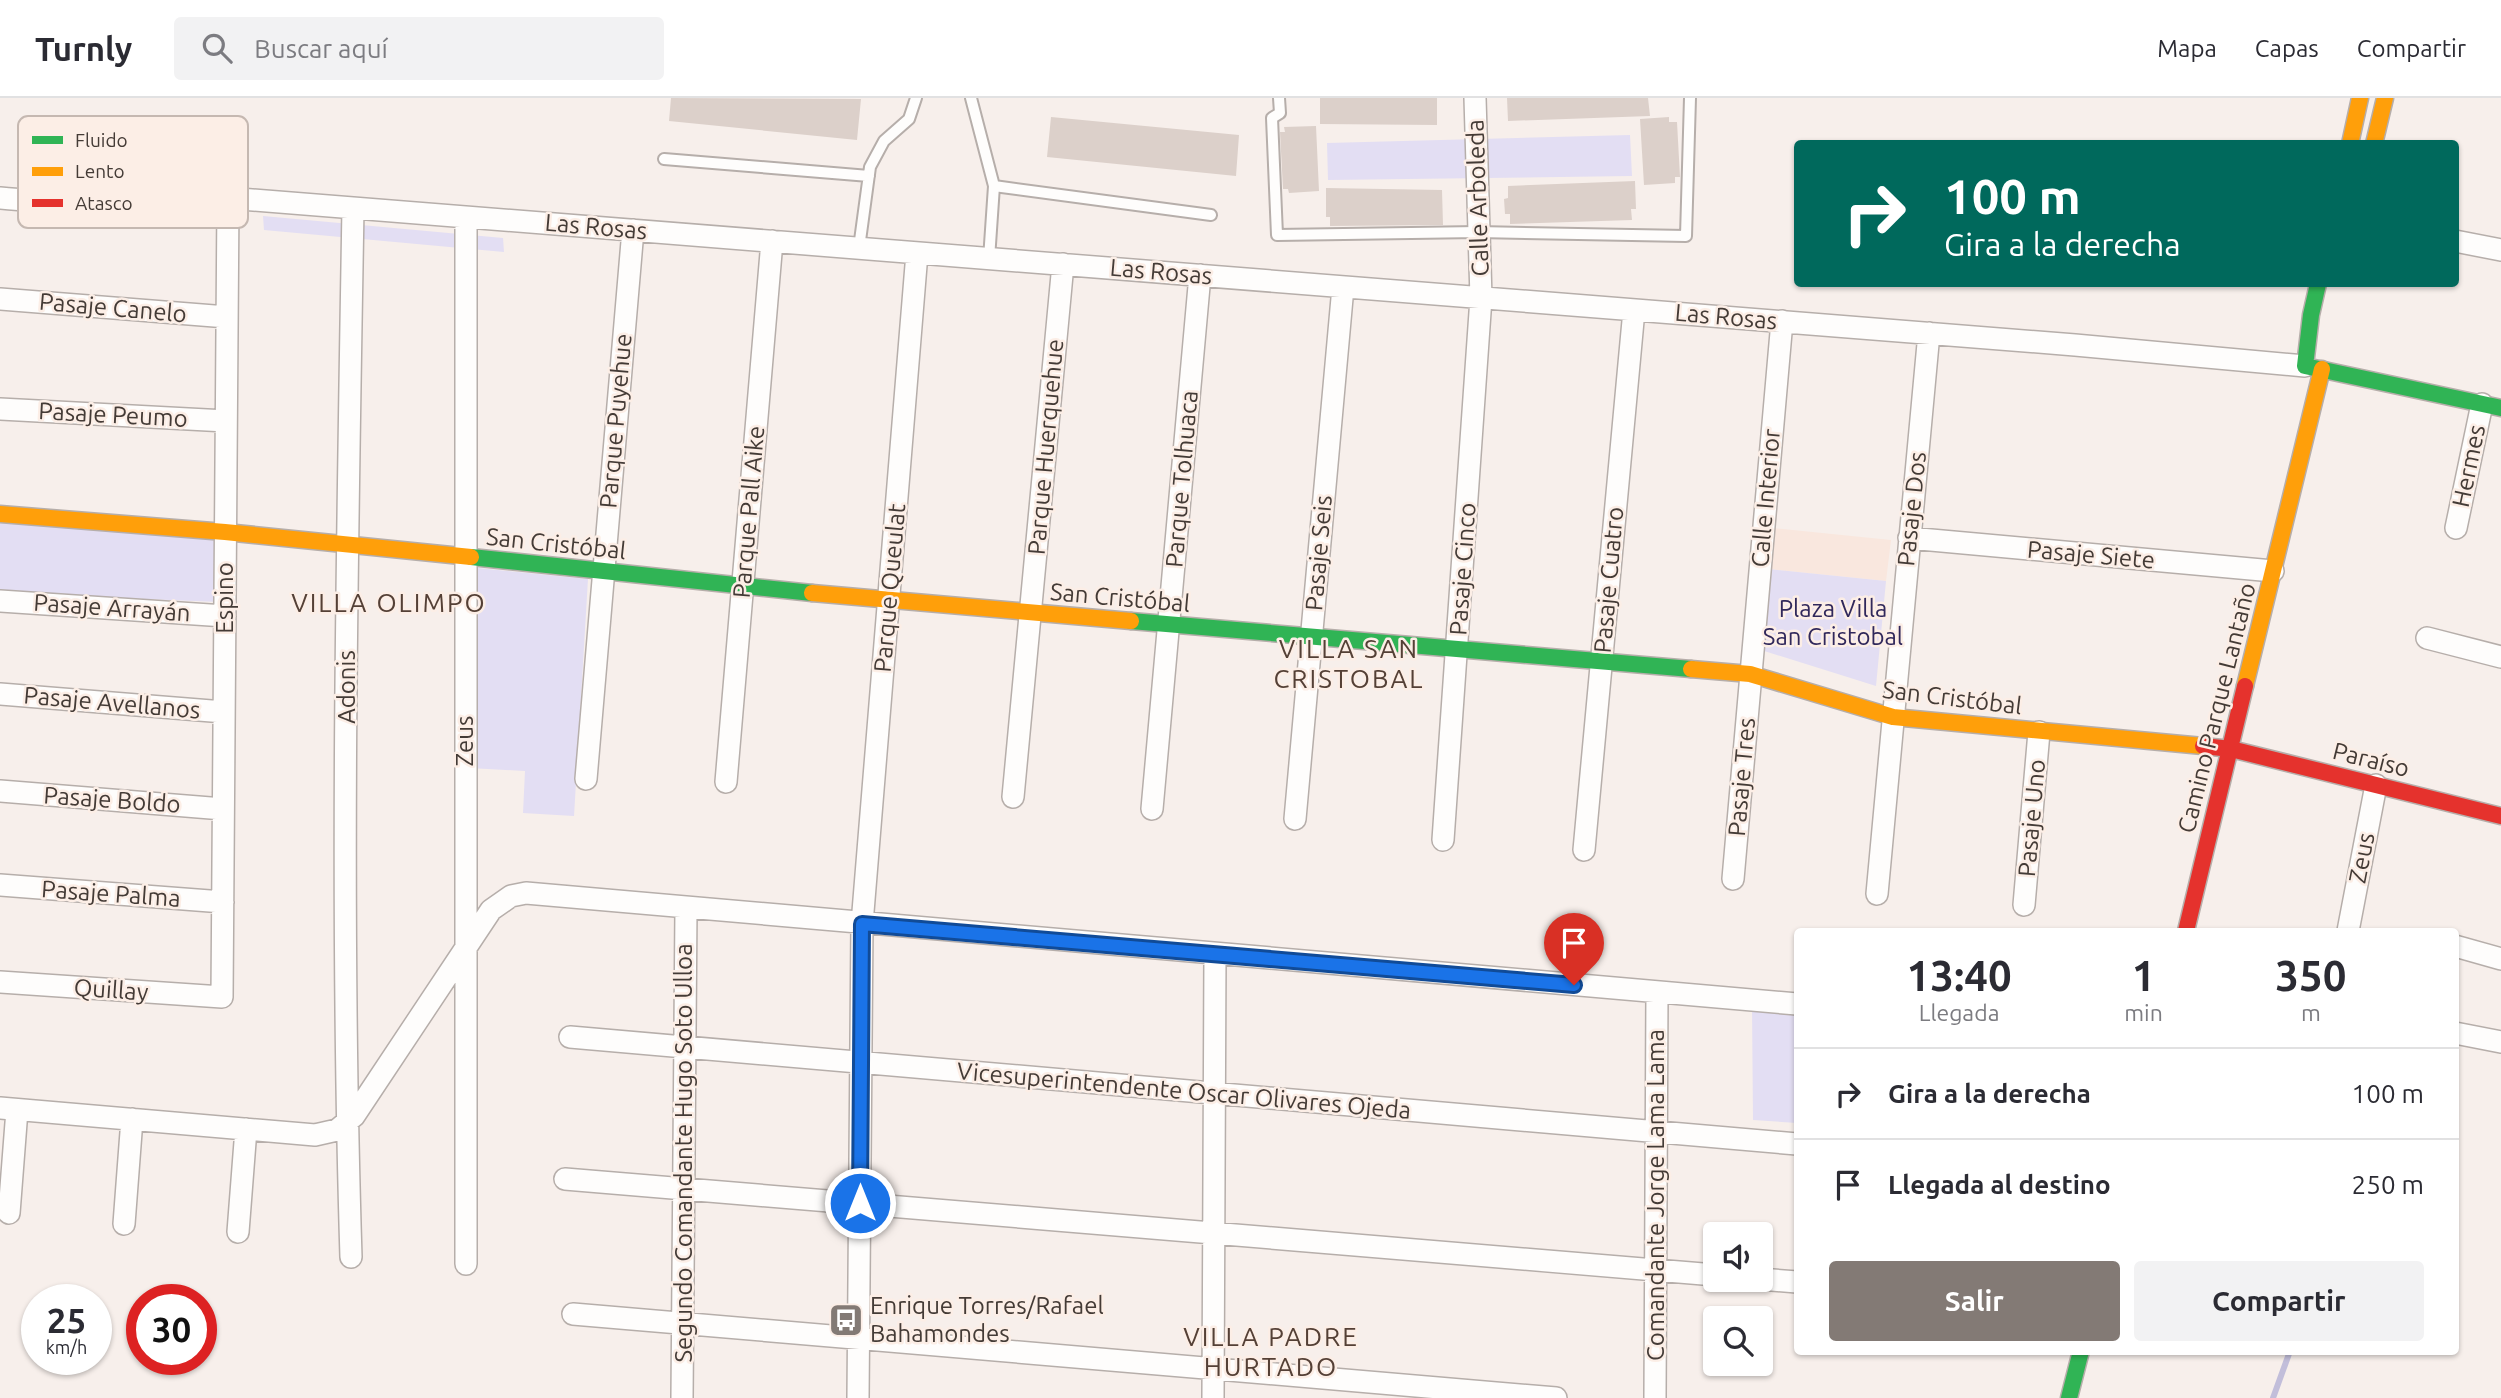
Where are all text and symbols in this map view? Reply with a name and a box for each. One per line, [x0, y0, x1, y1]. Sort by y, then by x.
search box [174, 17, 664, 80]
icon: search [198, 29, 236, 67]
text: Turnly [35, 30, 132, 67]
text: Buscar aquí [254, 34, 388, 63]
text: Mapa [2157, 35, 2217, 62]
text: Capas [2255, 35, 2319, 62]
text: Compartir [2357, 35, 2466, 62]
legend [18, 116, 248, 228]
street label: Calle Arboleda [1461, 119, 1494, 277]
text: Fluido [75, 129, 128, 151]
text: Lento [75, 160, 125, 182]
icon: right [1829, 168, 1920, 259]
text: 100 m [1944, 168, 2081, 223]
text: Atasco [75, 192, 133, 214]
street label: Las Rosas [544, 209, 648, 244]
text: Gira a la derecha [1944, 226, 2181, 262]
street label: Las Rosas [1109, 254, 1213, 289]
street label: Pasaje Canelo [38, 288, 188, 327]
street label: Las Rosas [1674, 299, 1778, 334]
street label: Parque Puyehue [594, 332, 637, 510]
street label: Parque Huerquehue [1023, 338, 1068, 556]
street label: Parque Tolhuaca [1160, 389, 1203, 569]
street label: Pasaje Peumo [38, 397, 188, 432]
street label: Hermes [2447, 422, 2490, 510]
street label: Parque Pall Aike [728, 425, 769, 599]
street label: Calle Interior [1746, 428, 1785, 568]
street label: Pasaje Dos [1892, 450, 1931, 568]
street label: Pasaje Seis [1300, 494, 1337, 612]
street label: Parque Queulat [869, 502, 910, 674]
street label: Pasaje Cinco [1444, 502, 1481, 636]
street label: Pasaje Cuatro [1589, 506, 1628, 654]
street label: San Cristóbal [485, 523, 627, 564]
street label: Pasaje Siete [2026, 535, 2156, 574]
street label: Espino [211, 562, 238, 634]
street label: San Cristóbal [1049, 578, 1191, 617]
street label: Camino Parque Lantaño [2172, 580, 2261, 836]
district label: VILLA OLIMPO [291, 588, 487, 617]
street label: Pasaje Arrayán [33, 589, 192, 626]
park label: Plaza Villa San Cristobal [1763, 595, 1903, 650]
district label: VILLA SAN CRISTOBAL [1273, 634, 1425, 693]
street label: Adonis [333, 650, 360, 724]
street label: San Cristóbal [1881, 676, 2023, 719]
street label: Pasaje Avellanos [23, 681, 201, 724]
street label: Zeus [451, 716, 478, 766]
street label: Pasaje Tres [1723, 716, 1760, 837]
street label: Paraíso [2330, 737, 2412, 782]
street label: Pasaje Uno [2013, 758, 2050, 878]
street label: Pasaje Boldo [43, 781, 182, 818]
street label: Zeus [2343, 830, 2380, 885]
street label: Pasaje Palma [40, 875, 182, 912]
pin [1544, 913, 1604, 985]
icon: arrive [1555, 924, 1593, 962]
street label: Segundo Comandante Hugo Soto Ulloa [670, 944, 697, 1362]
text: 13:40 [1907, 952, 2012, 999]
text: 1 [2132, 952, 2155, 999]
text: 350 [2275, 952, 2346, 999]
street label: Quillay [73, 973, 150, 1006]
text: Llegada [1919, 1000, 1999, 1025]
text: min [2124, 1000, 2163, 1025]
text: m [2301, 1000, 2321, 1025]
street label: Comandante Jorge Lama Lama [1642, 1029, 1669, 1361]
street label: Vicesuperintendente Oscar Olivares Ojeda [956, 1057, 1412, 1124]
icon: right [1829, 1075, 1867, 1113]
text: Gira a la derecha [1888, 1079, 2091, 1108]
text: 100 m [2352, 1079, 2424, 1108]
position arrow [823, 1166, 897, 1240]
icon: arrive [1829, 1166, 1867, 1204]
text: Llegada al destino [1888, 1170, 2111, 1199]
text: 250 m [2352, 1170, 2424, 1199]
map controls [1703, 1222, 1773, 1376]
button: sound [1703, 1222, 1773, 1292]
button: Salir [1829, 1261, 2120, 1341]
button: Compartir [2134, 1261, 2424, 1341]
speed limit sign: 30 [126, 1284, 217, 1375]
place label: Enrique Torres/Rafael Bahamondes [870, 1292, 1104, 1347]
text: 25 [47, 1300, 86, 1340]
bus stop icon: Enrique Torres/Rafael Bahamondes [827, 1301, 865, 1339]
button: search [1703, 1306, 1773, 1376]
district label: VILLA PADRE HURTADO [1183, 1322, 1359, 1381]
text: km/h [46, 1337, 87, 1357]

